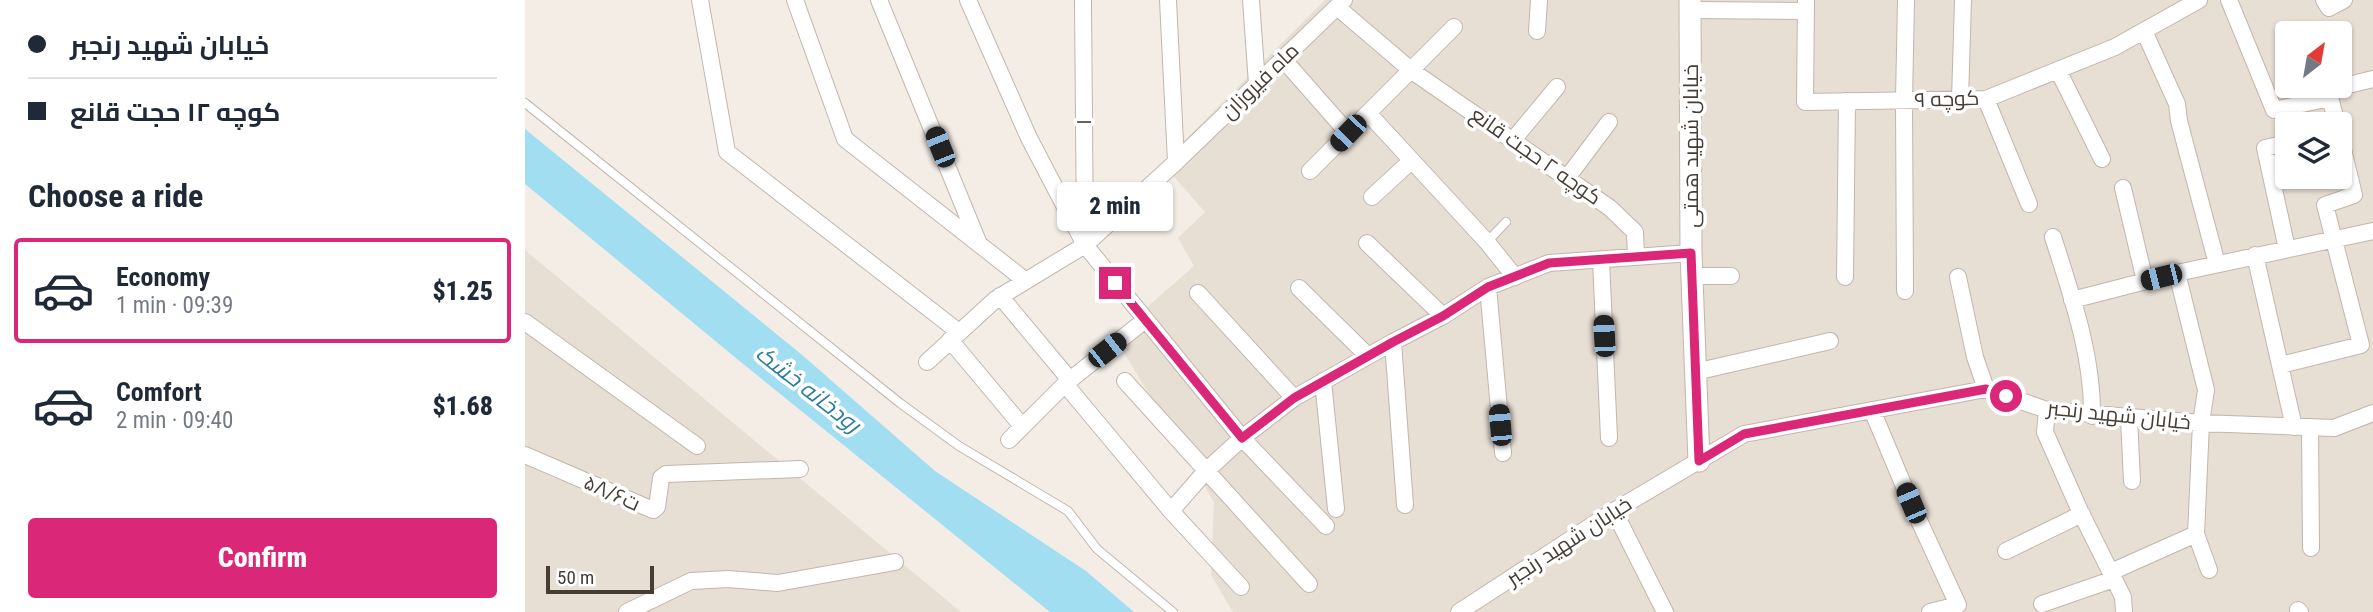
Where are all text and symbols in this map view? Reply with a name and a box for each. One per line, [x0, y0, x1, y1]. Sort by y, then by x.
north arrow [2275, 21, 2352, 98]
map controls [2275, 21, 2352, 189]
text: خیابان شهید رنجبر [70, 30, 269, 60]
street label: ماه فیروزان [1216, 38, 1304, 125]
street label: خیابان شهید همتی [1679, 64, 1704, 228]
street label: کوچه ۹ [1914, 86, 1980, 114]
text: کوچه ۱۲ حجت قانع [70, 97, 280, 127]
street label: کوچه ۲ حجت قانع [1465, 102, 1606, 212]
car [1326, 111, 1371, 155]
button: layers [2275, 112, 2352, 189]
street label: ۱ [1072, 119, 1096, 125]
car [923, 124, 958, 170]
text: Choose a ride [28, 177, 203, 215]
callout: 2 min [1057, 182, 1173, 230]
text: 2 min [1089, 193, 1141, 220]
icon: car [32, 259, 95, 322]
text: Economy [116, 262, 210, 292]
car [2139, 262, 2184, 292]
route end [1099, 267, 1131, 299]
text: $1.25 [432, 276, 493, 306]
text: 1 min · 09:39 [116, 292, 233, 319]
car [1593, 314, 1616, 358]
car [1084, 329, 1131, 371]
water label: رودخانه خشک [750, 340, 867, 439]
icon: car [32, 374, 95, 437]
text: Comfort [116, 377, 202, 407]
route start [1990, 380, 2022, 412]
text: $1.68 [432, 391, 493, 421]
street label: خیابان شهید رنجبر [2045, 395, 2192, 435]
car [1488, 403, 1513, 447]
text: 2 min · 09:40 [116, 407, 233, 434]
street label: ۵۸/۶ت [580, 470, 644, 516]
car [1894, 480, 1929, 526]
street label: خیابان شهید رنجبر [1501, 492, 1637, 592]
button: Confirm [28, 518, 497, 598]
scale bar [546, 563, 655, 595]
text: 50 m [557, 566, 594, 589]

